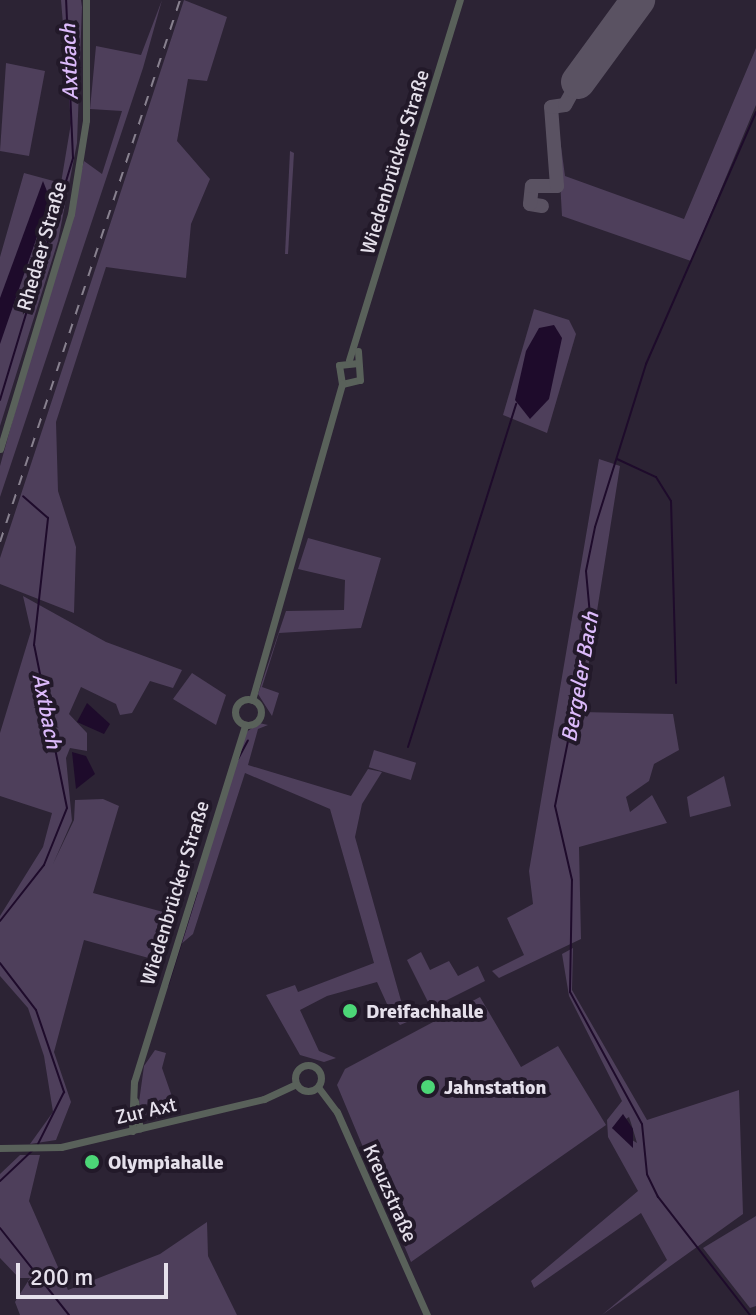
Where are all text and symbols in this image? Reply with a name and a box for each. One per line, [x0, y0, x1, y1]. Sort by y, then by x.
water label: Axtbach [54, 23, 84, 101]
street label: Wiedenbrücker Straße [356, 67, 434, 257]
street label: Rhedaer Straße [12, 179, 72, 313]
water label: Bergeler Bach [556, 610, 604, 744]
water label: Axtbach [27, 671, 67, 751]
street label: Wiedenbrücker Straße [136, 798, 214, 988]
place label: Dreifachhalle [366, 999, 484, 1023]
marker: Dreifachhalle [341, 1002, 359, 1020]
place label: Jahnstation [444, 1075, 546, 1099]
marker: Jahnstation [419, 1078, 437, 1096]
street label: Zur Axt [113, 1092, 179, 1130]
street label: Kreuzstraße [358, 1140, 422, 1246]
place label: Olympiahalle [108, 1150, 224, 1174]
marker: Olympiahalle [83, 1153, 101, 1171]
scale bar [20, 1247, 172, 1297]
text: 200 m [30, 1262, 93, 1292]

